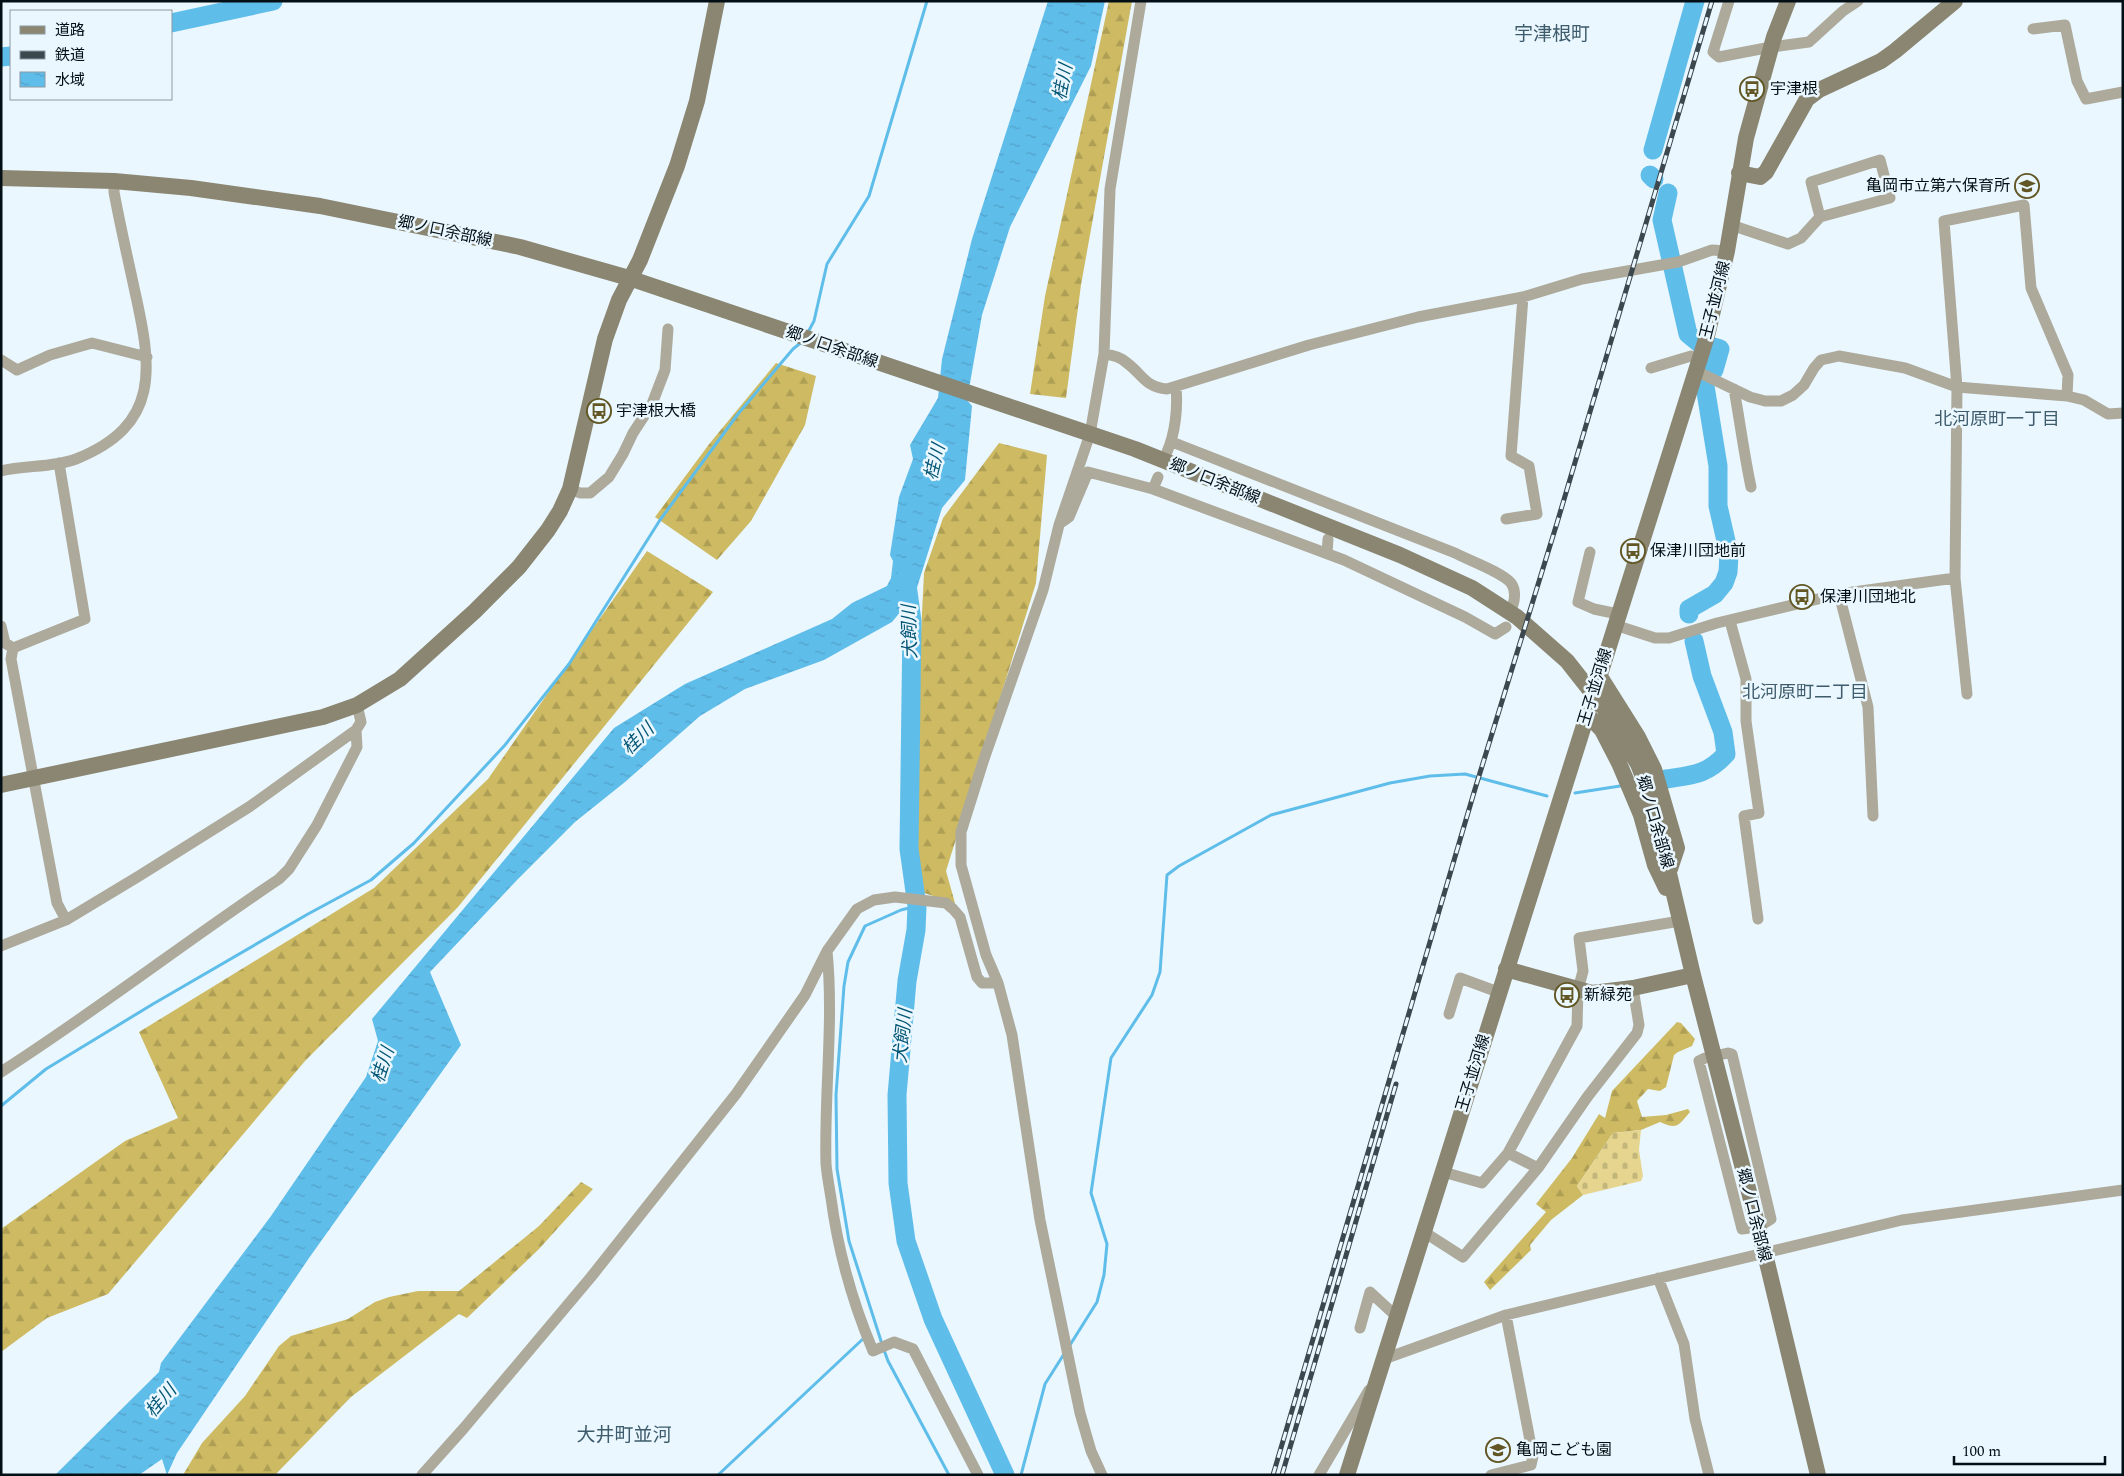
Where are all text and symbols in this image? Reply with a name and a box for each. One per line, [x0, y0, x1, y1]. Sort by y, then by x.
legend [10, 10, 172, 100]
text: 道路 [55, 19, 85, 42]
district label: 宇津根町 [1514, 20, 1590, 49]
text: 鉄道 [55, 44, 85, 67]
water label: 桂川 [1046, 60, 1080, 102]
text: 水域 [55, 69, 85, 92]
bus stop icon: 宇津根 [1739, 76, 1765, 102]
place label: 宇津根 [1770, 77, 1818, 101]
school or university icon: 亀岡市立第六保育所 [2014, 173, 2040, 199]
place label: 亀岡市立第六保育所 [1866, 174, 2010, 198]
street label: 郷ノ口余部線 [396, 209, 494, 253]
street label: 王子並河線 [1694, 258, 1736, 342]
street label: 郷ノ口余部線 [783, 320, 881, 374]
bus stop icon: 宇津根大橋 [586, 398, 612, 424]
place label: 宇津根大橋 [616, 399, 696, 423]
district label: 北河原町一丁目 [1934, 406, 2060, 433]
water label: 桂川 [918, 439, 953, 483]
street label: 郷ノ口余部線 [1166, 452, 1264, 510]
bus stop icon: 保津川団地前 [1620, 538, 1646, 564]
place label: 保津川団地前 [1650, 539, 1746, 563]
bus stop icon: 保津川団地北 [1789, 584, 1815, 610]
place label: 保津川団地北 [1820, 585, 1916, 609]
water label: 犬飼川 [895, 603, 924, 659]
street label: 王子並河線 [1572, 645, 1618, 729]
district label: 北河原町二丁目 [1742, 679, 1868, 706]
water label: 桂川 [616, 715, 662, 761]
street label: 郷ノ口余部線 [1630, 773, 1680, 871]
bus stop icon: 新緑苑 [1554, 982, 1580, 1008]
place label: 新緑苑 [1584, 983, 1632, 1007]
water label: 犬飼川 [887, 1006, 919, 1064]
street label: 王子並河線 [1450, 1031, 1496, 1115]
water label: 桂川 [365, 1042, 402, 1086]
street label: 郷ノ口余部線 [1731, 1166, 1777, 1264]
water label: 桂川 [139, 1377, 184, 1423]
district label: 大井町並河 [576, 1421, 672, 1450]
scale bar [1954, 1434, 2105, 1466]
school or university icon: 亀岡こども園 [1485, 1437, 1511, 1463]
place label: 亀岡こども園 [1516, 1438, 1612, 1462]
text: 100 m [1962, 1440, 2001, 1463]

